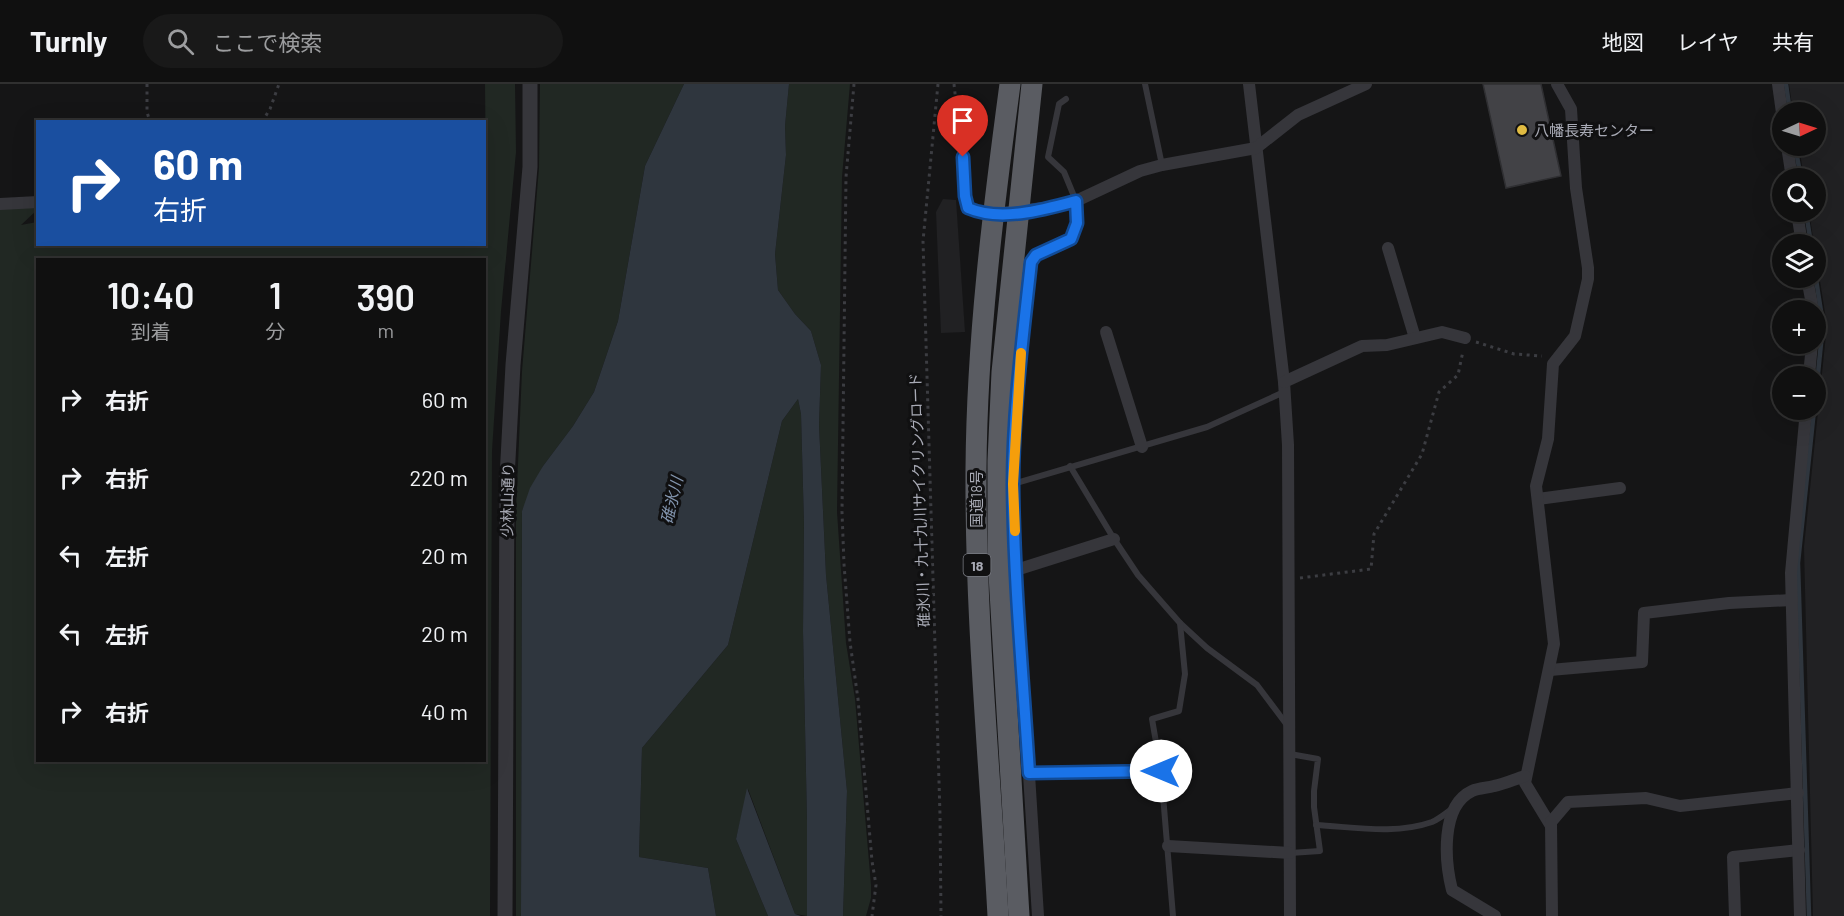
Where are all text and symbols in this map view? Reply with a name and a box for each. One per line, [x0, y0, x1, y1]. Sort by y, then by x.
search box [143, 14, 563, 68]
text: Turnly [30, 24, 107, 58]
icon: search [164, 25, 197, 58]
text: ここで検索 [212, 29, 322, 55]
text: 地図 [1602, 29, 1644, 54]
text: レイヤ [1677, 29, 1739, 54]
text: 共有 [1772, 29, 1814, 54]
pin [937, 95, 988, 157]
north arrow [1772, 102, 1826, 156]
map controls [1772, 102, 1826, 420]
icon: arrive [946, 104, 979, 137]
place label: 八幡長寿センター [1534, 121, 1654, 139]
marker: 八幡長寿センター [1515, 123, 1529, 137]
text: 60 m [153, 138, 243, 188]
icon: right [54, 144, 132, 222]
button: search [1772, 168, 1826, 222]
text: 右折 [153, 193, 207, 225]
button: layers [1772, 234, 1826, 288]
text: 10:40 [107, 273, 194, 316]
text: 1 [269, 273, 282, 316]
text: 390 [356, 275, 415, 318]
button: + [1772, 300, 1826, 354]
text: m [377, 318, 394, 342]
text: 到着 [131, 319, 171, 343]
text: 分 [265, 319, 285, 343]
button: − [1772, 366, 1826, 420]
street label: 碓氷川・九十九川サイクリングロード [906, 372, 932, 628]
icon: right [54, 383, 87, 416]
text: 60 m [422, 386, 468, 412]
text: 右折 [105, 387, 149, 413]
icon: right [54, 461, 87, 494]
street label: 少林山通り [497, 462, 517, 538]
text: 220 m [409, 464, 468, 490]
text: 右折 [105, 465, 149, 491]
street label: 国道18号 [967, 470, 985, 528]
water label: 碓氷川 [656, 473, 686, 526]
icon: left [54, 539, 87, 572]
text: 20 m [421, 542, 468, 568]
text: 左折 [105, 543, 149, 569]
road number: 18 [964, 554, 990, 576]
icon: left [54, 617, 87, 650]
text: 20 m [421, 620, 468, 646]
text: 左折 [105, 621, 149, 647]
icon: right [54, 695, 87, 728]
text: 40 m [421, 698, 468, 724]
text: 右折 [105, 699, 149, 725]
position arrow [1129, 739, 1193, 803]

